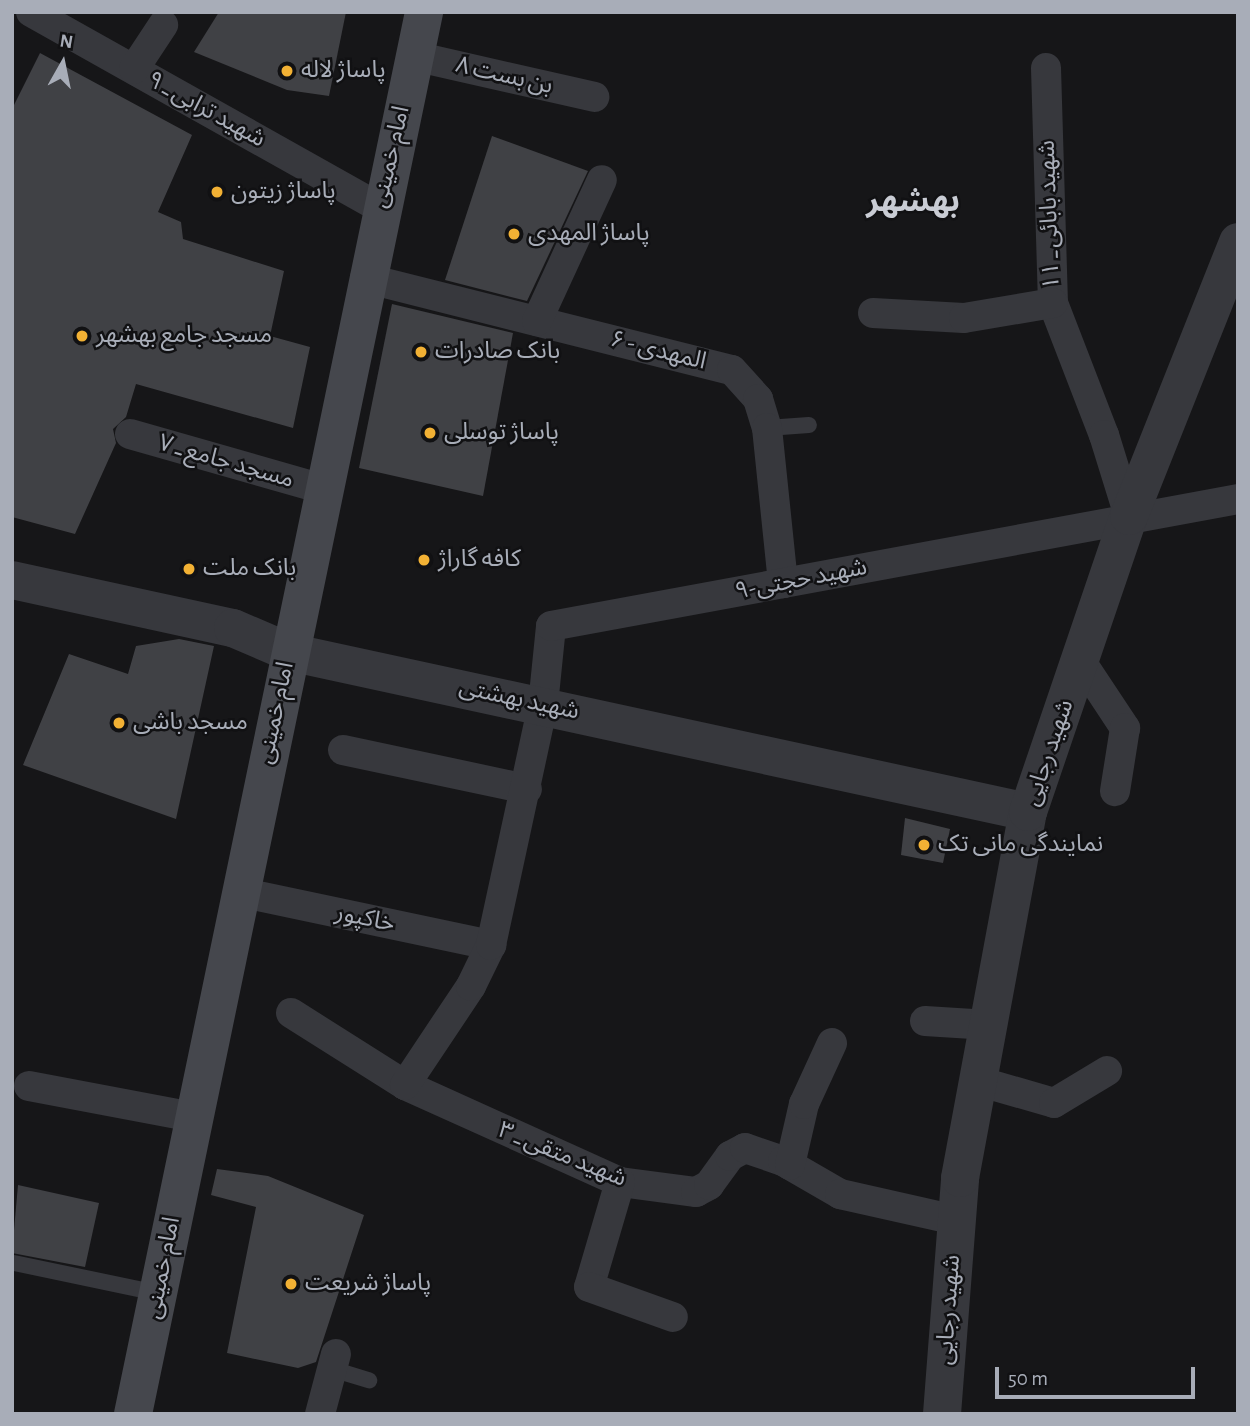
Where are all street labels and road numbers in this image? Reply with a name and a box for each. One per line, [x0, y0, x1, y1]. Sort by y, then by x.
street label: بن بست ۸ [453, 51, 555, 101]
street label: شهید ترابی ـ ۹ [142, 66, 270, 154]
street label: امام خمینی [365, 103, 417, 211]
street label: شهید بابائی ـ ۱۱ [1033, 140, 1067, 290]
street label: المهدی - ۶ [607, 325, 709, 377]
street label: مسجد جامع ـ ۷ [155, 429, 297, 495]
street label: شهید حجتی-۹ [733, 553, 869, 607]
street label: امام خمینی [251, 659, 301, 767]
street label: شهید بهشتی [456, 673, 582, 727]
street label: شهید رجایی [1017, 696, 1081, 810]
street label: خاکپور [333, 899, 397, 939]
street label: شهید متقی ـ ۳ [494, 1116, 630, 1194]
street label: امام خمینی [139, 1214, 187, 1322]
street label: شهید رجایی [931, 1254, 967, 1366]

